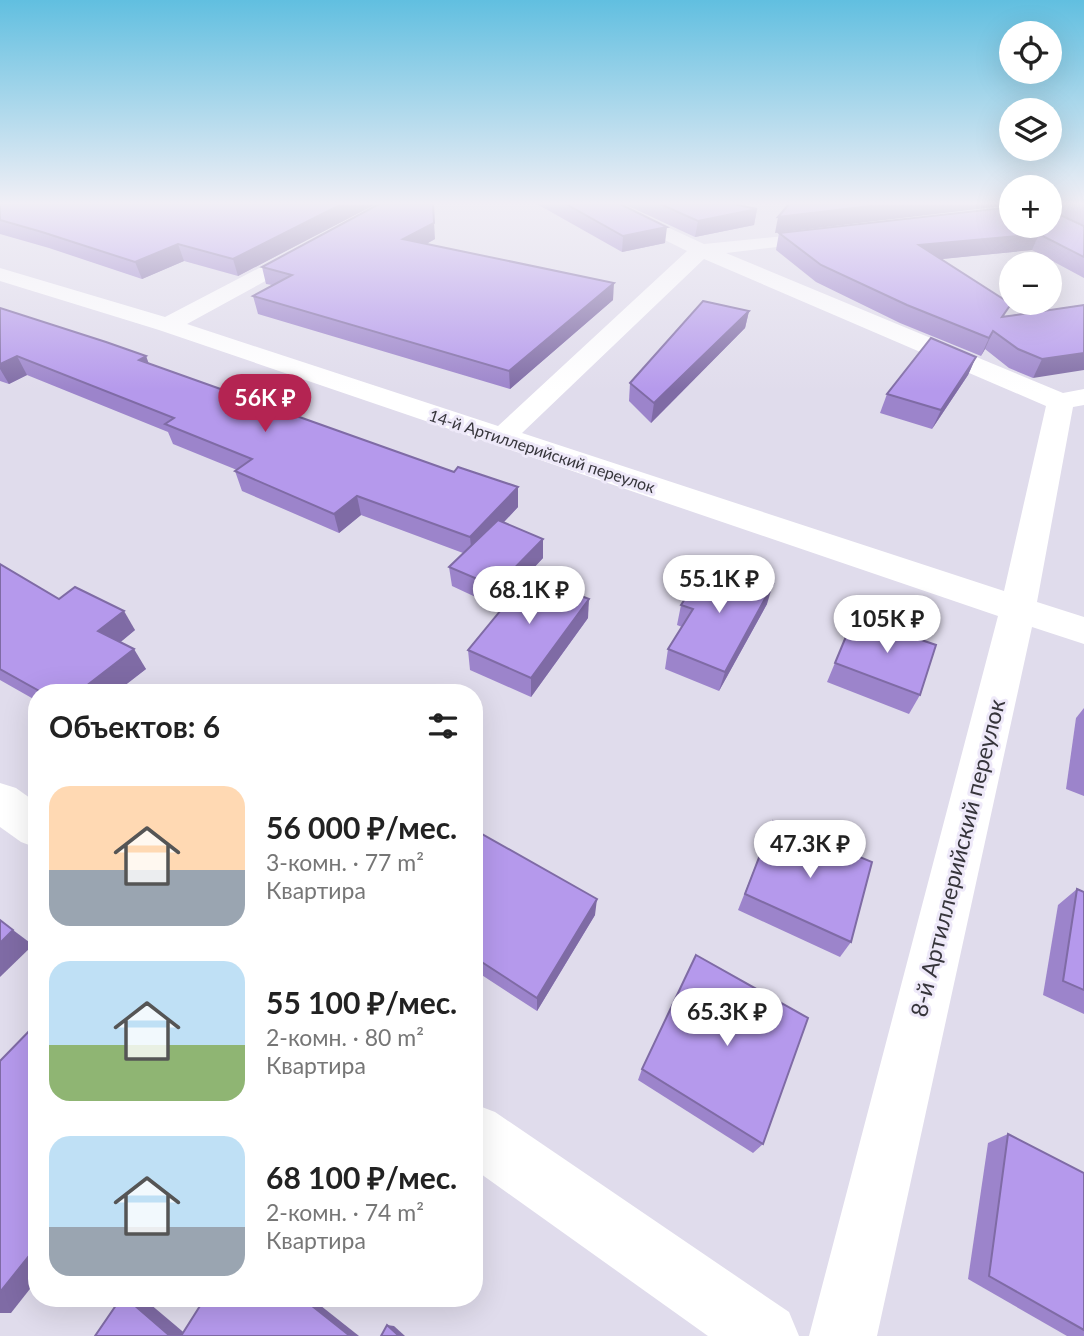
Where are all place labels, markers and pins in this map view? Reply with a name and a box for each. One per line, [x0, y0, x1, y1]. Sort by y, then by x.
pin: 56K ₽ [216, 374, 314, 434]
pin: 55.1K ₽ [654, 556, 784, 615]
pin: 68.1K ₽ [464, 566, 594, 626]
pin: 105K ₽ [830, 596, 944, 655]
pin: 47.3K ₽ [745, 820, 875, 880]
pin: 65.3K ₽ [662, 988, 792, 1048]

